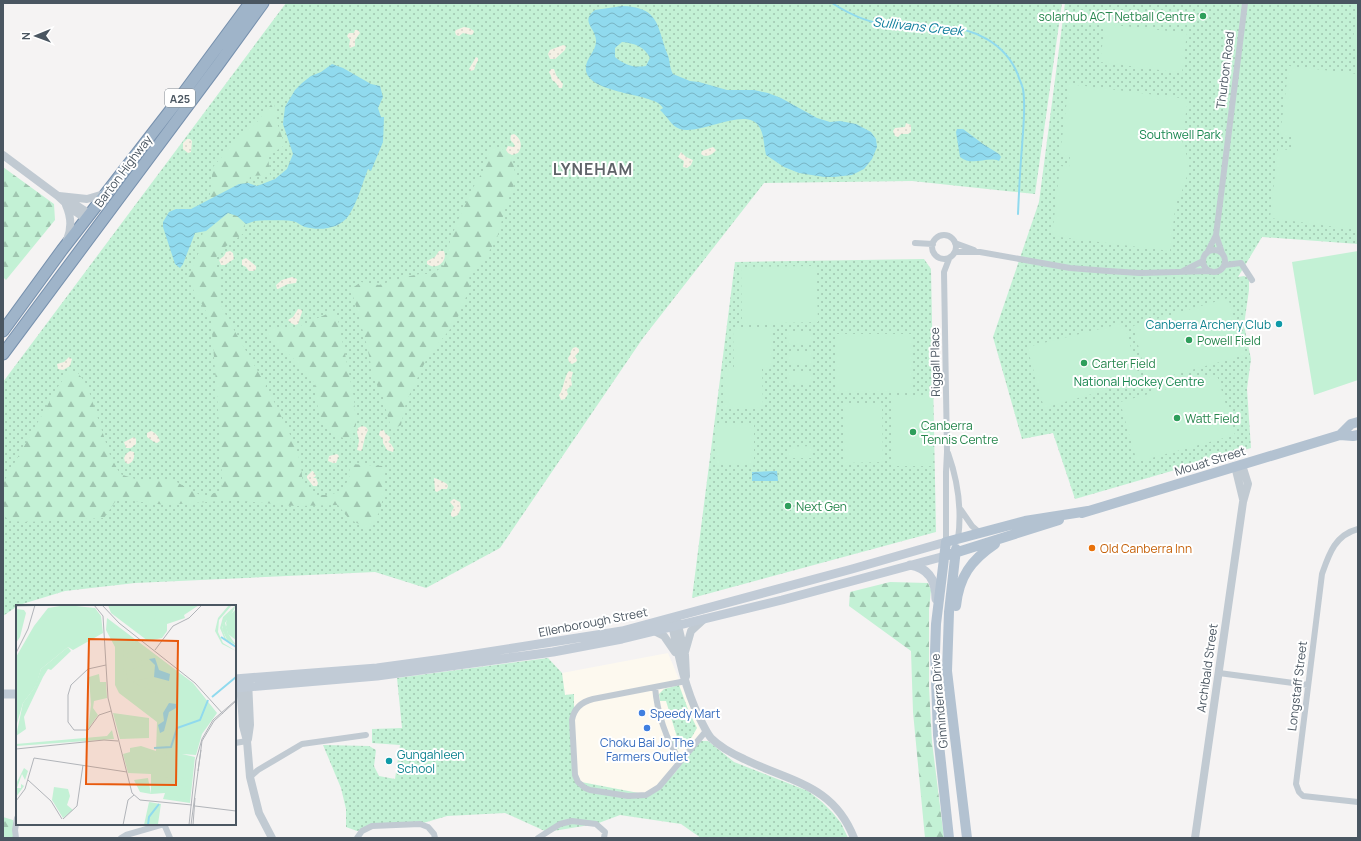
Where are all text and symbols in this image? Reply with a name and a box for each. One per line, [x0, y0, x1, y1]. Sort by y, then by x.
place label: solarhub ACT Netball Centre [1039, 8, 1195, 25]
marker: solarhub ACT Netball Centre [1198, 11, 1208, 21]
water label: Sullivans Creek [872, 12, 967, 40]
north arrow [16, 16, 56, 56]
street label: Thurbon Road [1212, 30, 1238, 110]
text: N [18, 32, 33, 40]
road number: A25 [165, 89, 195, 107]
park label: Southwell Park [1139, 126, 1222, 143]
street label: Barton Highway [90, 131, 156, 211]
district label: LYNEHAM [553, 158, 633, 180]
place label: Canberra Archery Club [1146, 316, 1271, 333]
marker: Canberra Archery Club [1274, 319, 1284, 329]
street label: Riggall Place [926, 327, 944, 397]
place label: Powell Field [1197, 332, 1261, 349]
marker: Powell Field [1184, 335, 1194, 345]
place label: Carter Field [1092, 355, 1156, 372]
marker: Carter Field [1079, 358, 1089, 368]
park label: National Hockey Centre [1074, 373, 1204, 390]
place label: Watt Field [1185, 410, 1239, 427]
marker: Watt Field [1172, 413, 1182, 423]
place label: Canberra Tennis Centre [921, 417, 998, 448]
marker: Canberra Tennis Centre [908, 427, 918, 437]
street label: Mouat Street [1172, 442, 1248, 480]
place label: Next Gen [796, 498, 847, 515]
marker: Next Gen [783, 501, 793, 511]
place label: Old Canberra Inn [1100, 540, 1192, 557]
marker: Old Canberra Inn [1087, 543, 1097, 553]
street label: Ellenborough Street [537, 603, 649, 641]
inset map [16, 605, 236, 825]
street label: Archibald Street [1192, 622, 1222, 714]
street label: Longstaff Street [1283, 640, 1311, 732]
street label: Ginninderra Drive [926, 653, 952, 749]
place label: Speedy Mart [650, 705, 720, 722]
marker: Speedy Mart [637, 708, 647, 718]
marker: Choku Bai Jo The Farmers Outlet [642, 723, 652, 733]
place label: Choku Bai Jo The Farmers Outlet [600, 734, 694, 765]
place label: Gungahleen School [397, 746, 464, 777]
marker: Gungahleen School [384, 756, 394, 766]

